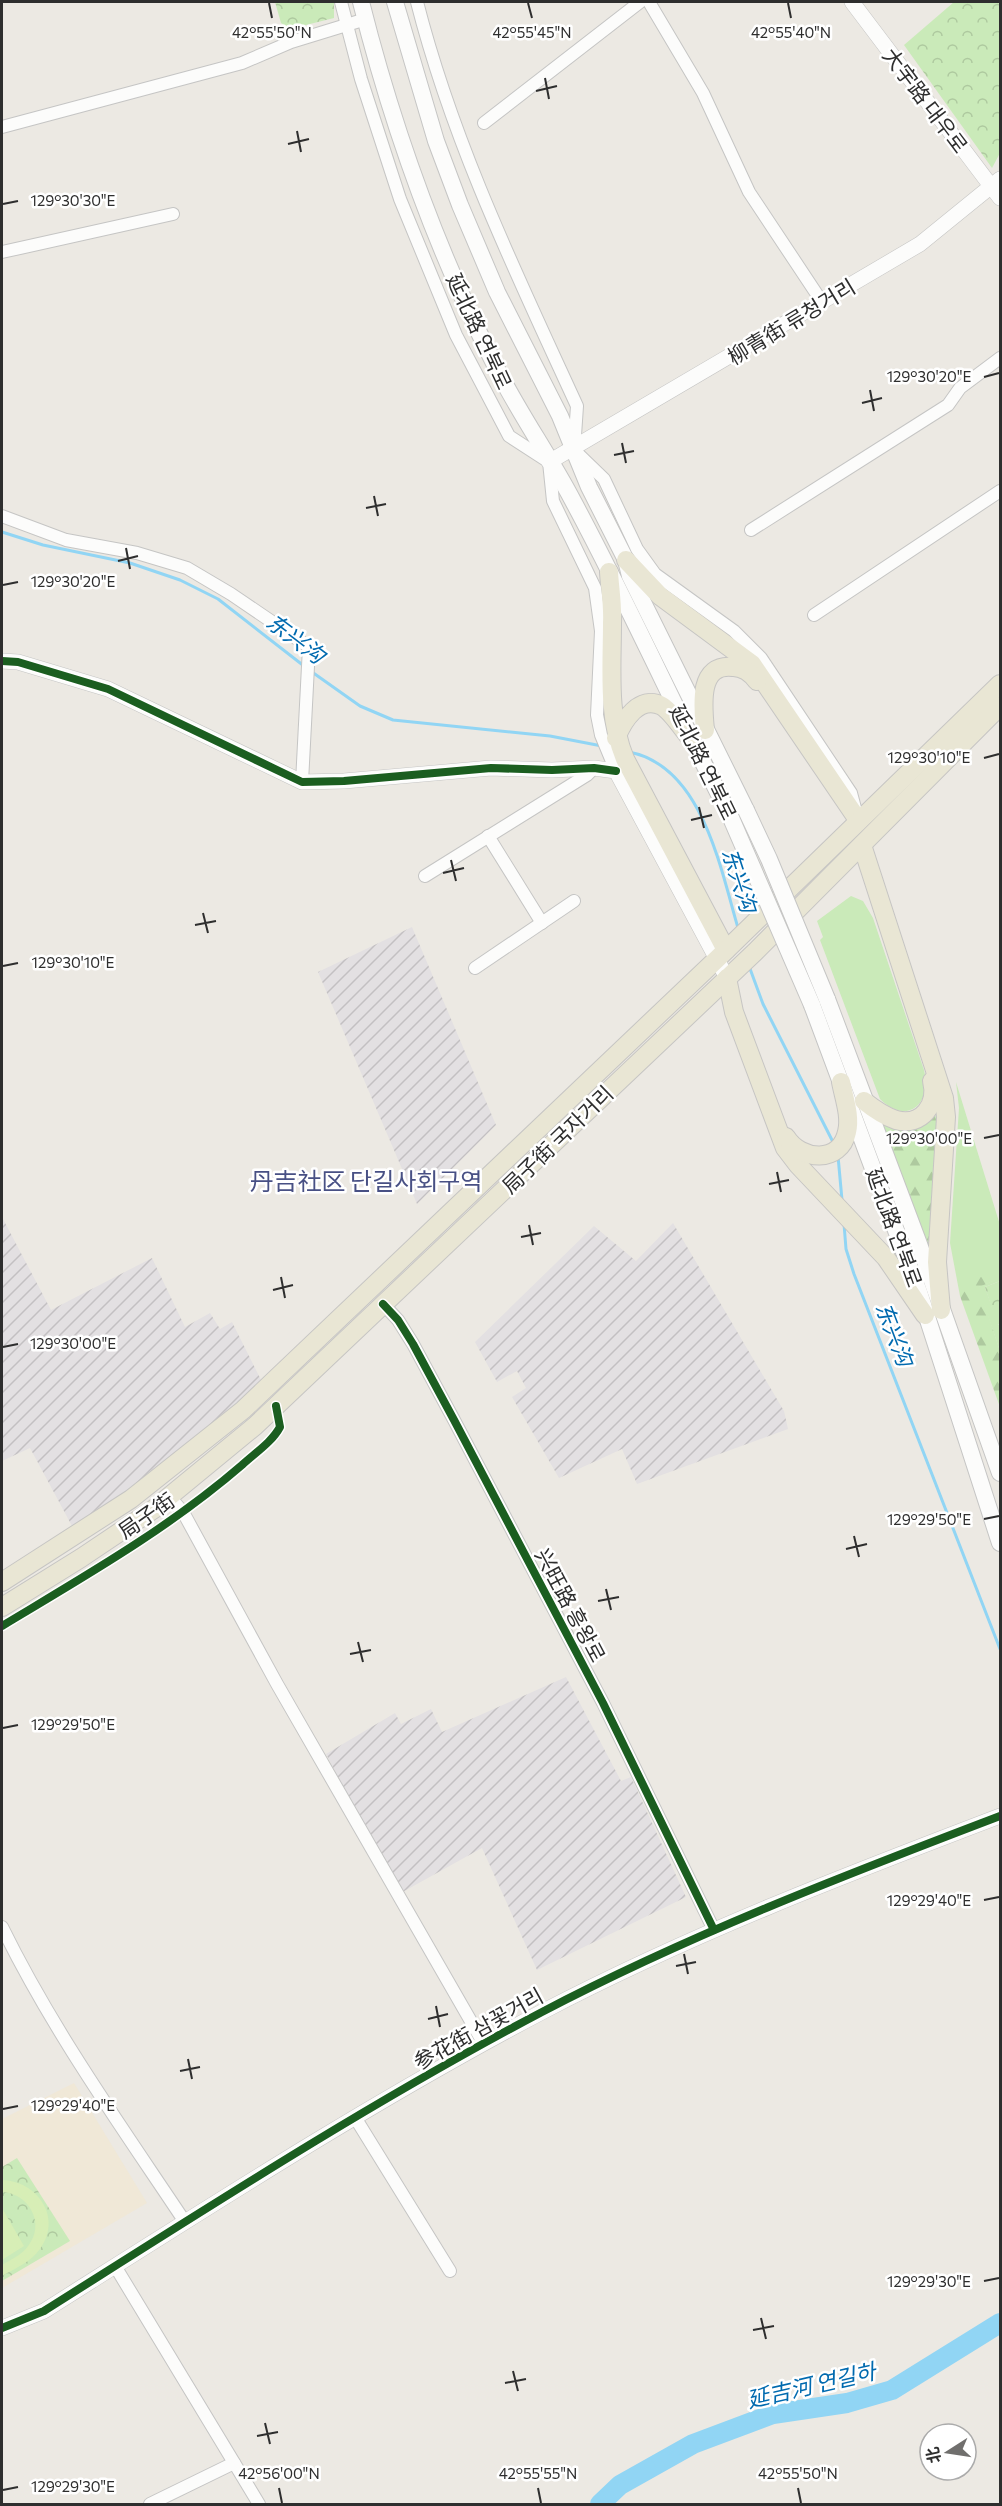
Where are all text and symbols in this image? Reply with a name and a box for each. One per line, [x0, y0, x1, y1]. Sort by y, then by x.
text: 42°55'50"N [232, 23, 312, 41]
text: 42°55'45"N [492, 23, 572, 41]
text: 42°55'40"N [751, 23, 831, 41]
street label: 大宇路 대우로 [878, 43, 974, 157]
text: 129°30'30"E [30, 191, 116, 209]
street label: 延北路 연북로 [442, 269, 518, 393]
street label: 柳青街 류청거리 [723, 273, 859, 369]
text: 129°30'20"E [887, 367, 971, 385]
text: 129°30'20"E [31, 572, 115, 590]
water label: 东兴沟 [262, 607, 332, 670]
street label: 延北路 연북로 [665, 700, 743, 824]
text: 129°30'10"E [888, 748, 971, 766]
water label: 东兴沟 [717, 844, 764, 917]
text: 129°30'10"E [32, 953, 115, 971]
street label: 局子街 국자거리 [496, 1080, 618, 1198]
text: 129°30'00"E [886, 1129, 972, 1147]
street label: 延北路 연북로 [862, 1164, 928, 1290]
district label: 丹吉社区 단길사회구역 [249, 1166, 483, 1195]
water label: 东兴沟 [871, 1298, 920, 1372]
text: 129°30'00"E [30, 1334, 116, 1352]
street label: 局子街 [113, 1487, 179, 1543]
text: 129°29'50"E [887, 1510, 971, 1528]
street label: 兴旺路 흥왕로 [531, 1544, 611, 1666]
text: 129°29'50"E [31, 1715, 115, 1733]
text: 129°29'40"E [887, 1891, 971, 1909]
street label: 参花街 삼꽃거리 [409, 1982, 547, 2074]
text: 129°29'40"E [31, 2096, 115, 2114]
text: 129°29'30"E [887, 2272, 971, 2290]
water label: 延吉河 연길하 [744, 2356, 881, 2413]
north arrow [918, 2422, 978, 2482]
text: 北 [922, 2445, 944, 2465]
text: 42°56'00"N [238, 2464, 320, 2482]
text: 42°55'55"N [499, 2464, 577, 2482]
text: 42°55'50"N [758, 2464, 838, 2482]
text: 129°29'30"E [31, 2477, 115, 2495]

